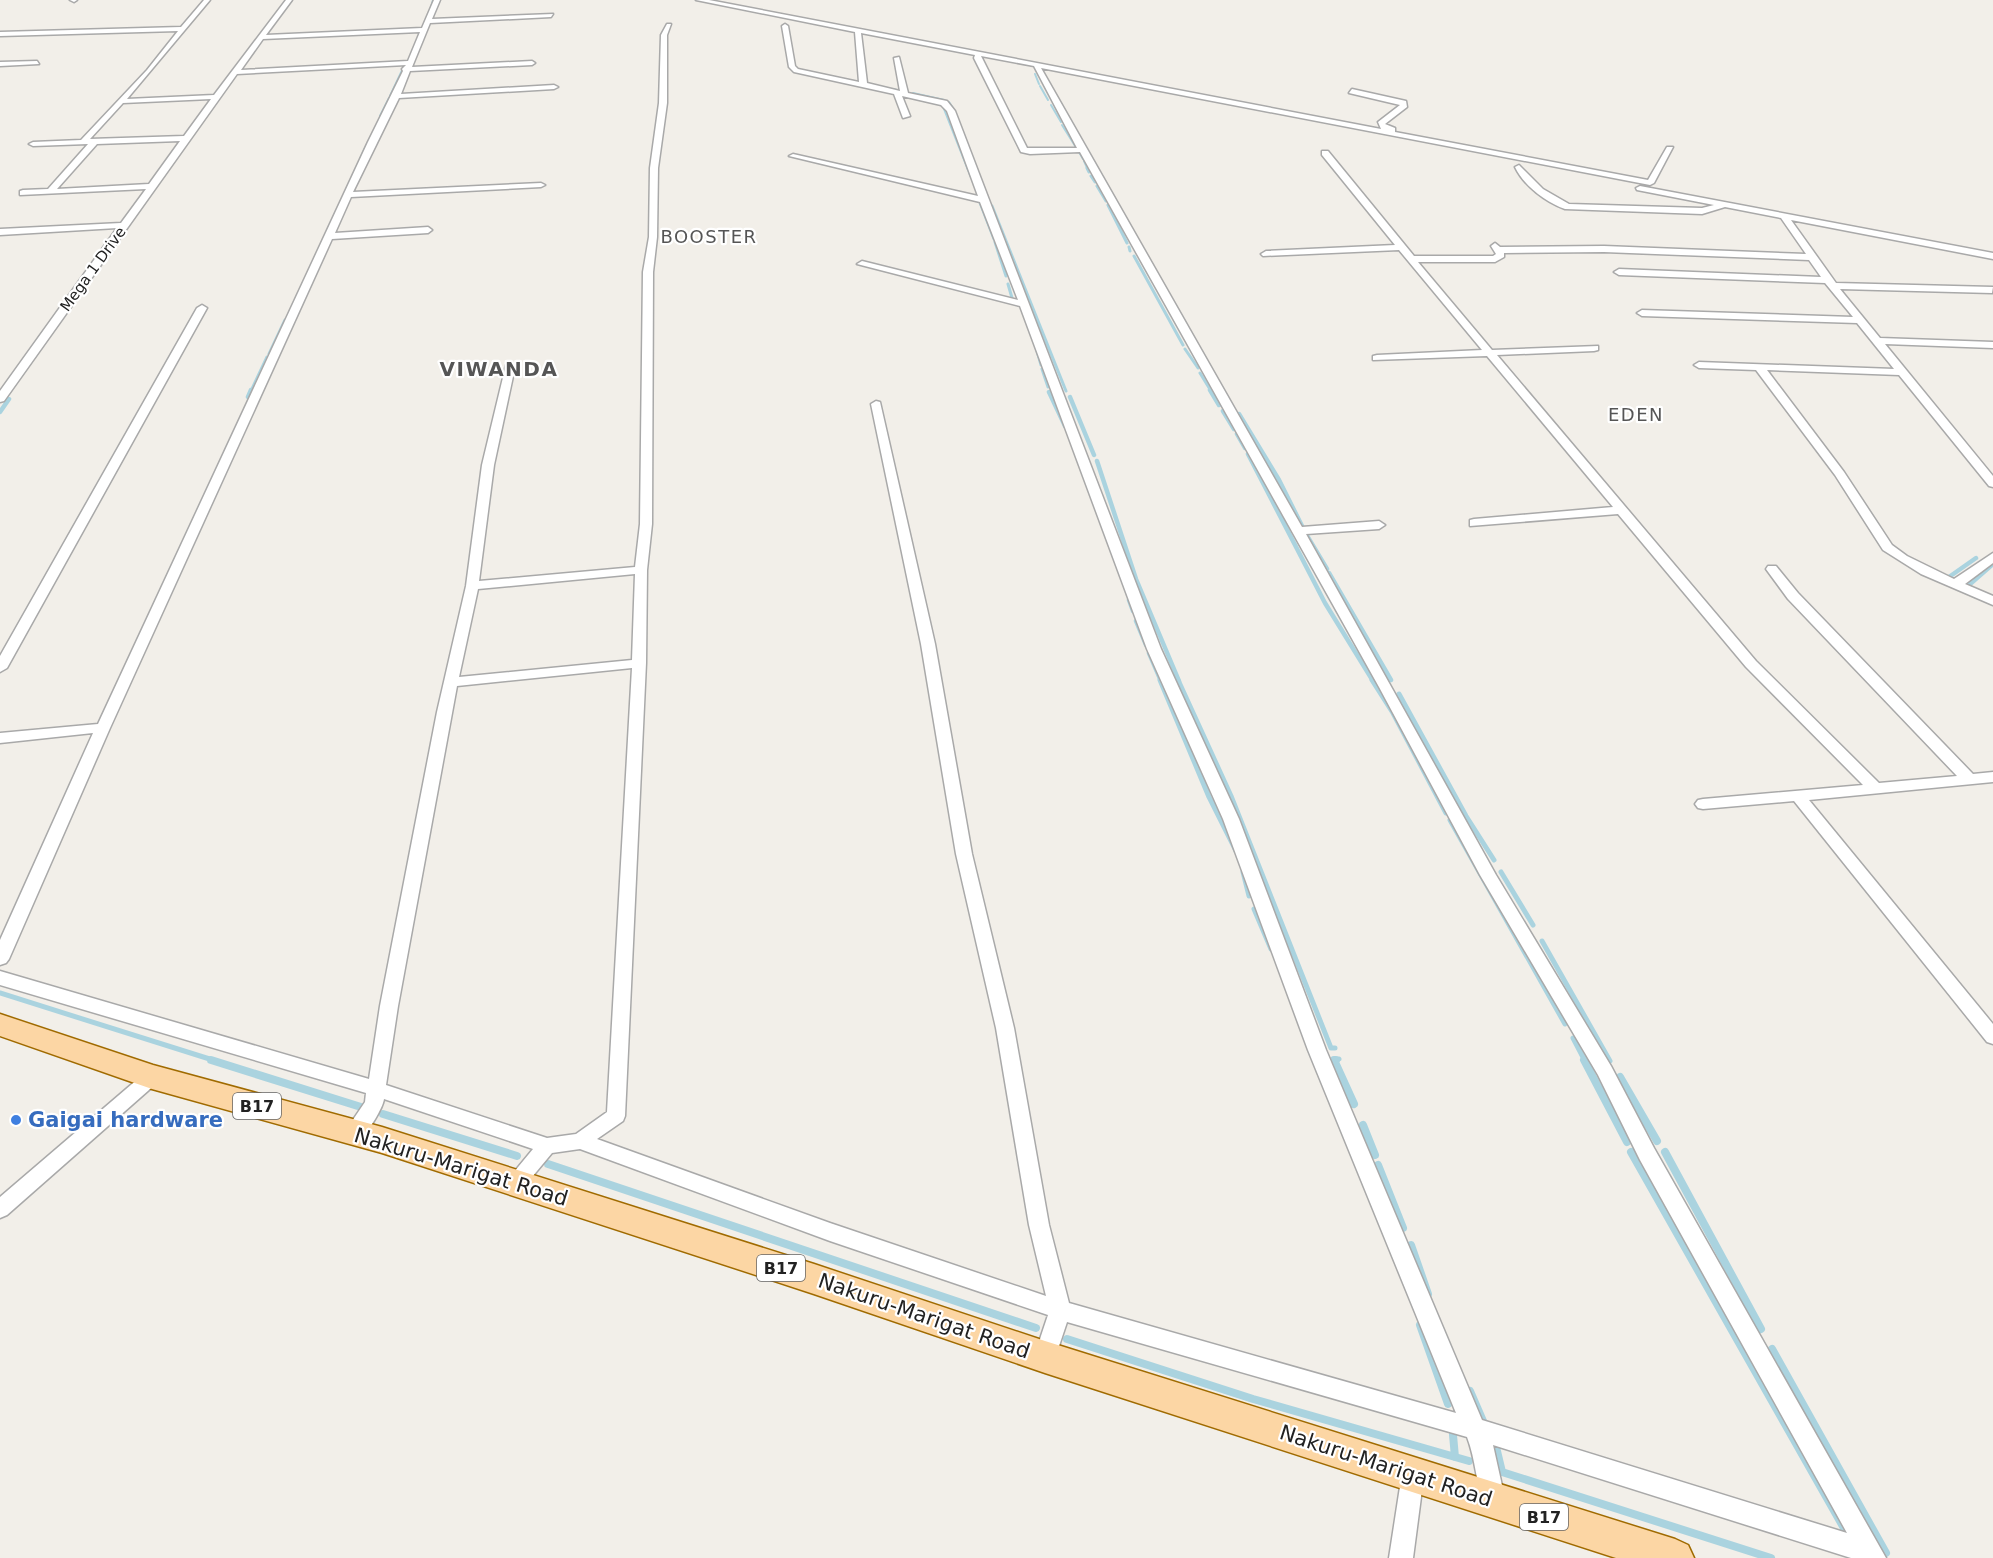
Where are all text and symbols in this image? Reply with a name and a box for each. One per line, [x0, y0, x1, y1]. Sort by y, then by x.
street label: Mega 1 Drive [56, 223, 130, 315]
district label: BOOSTER [660, 226, 758, 247]
district label: VIWANDA [440, 357, 558, 381]
district label: EDEN [1608, 404, 1664, 425]
road number: B17 [233, 1093, 281, 1119]
place label: Gaigai hardware [28, 1108, 223, 1132]
marker: Gaigai hardware [9, 1113, 23, 1127]
street label: Nakuru-Marigat Road [351, 1123, 571, 1211]
road number: B17 [757, 1255, 805, 1281]
street label: Nakuru-Marigat Road [815, 1268, 1033, 1364]
street label: Nakuru-Marigat Road [1277, 1420, 1495, 1512]
road number: B17 [1520, 1504, 1568, 1530]

